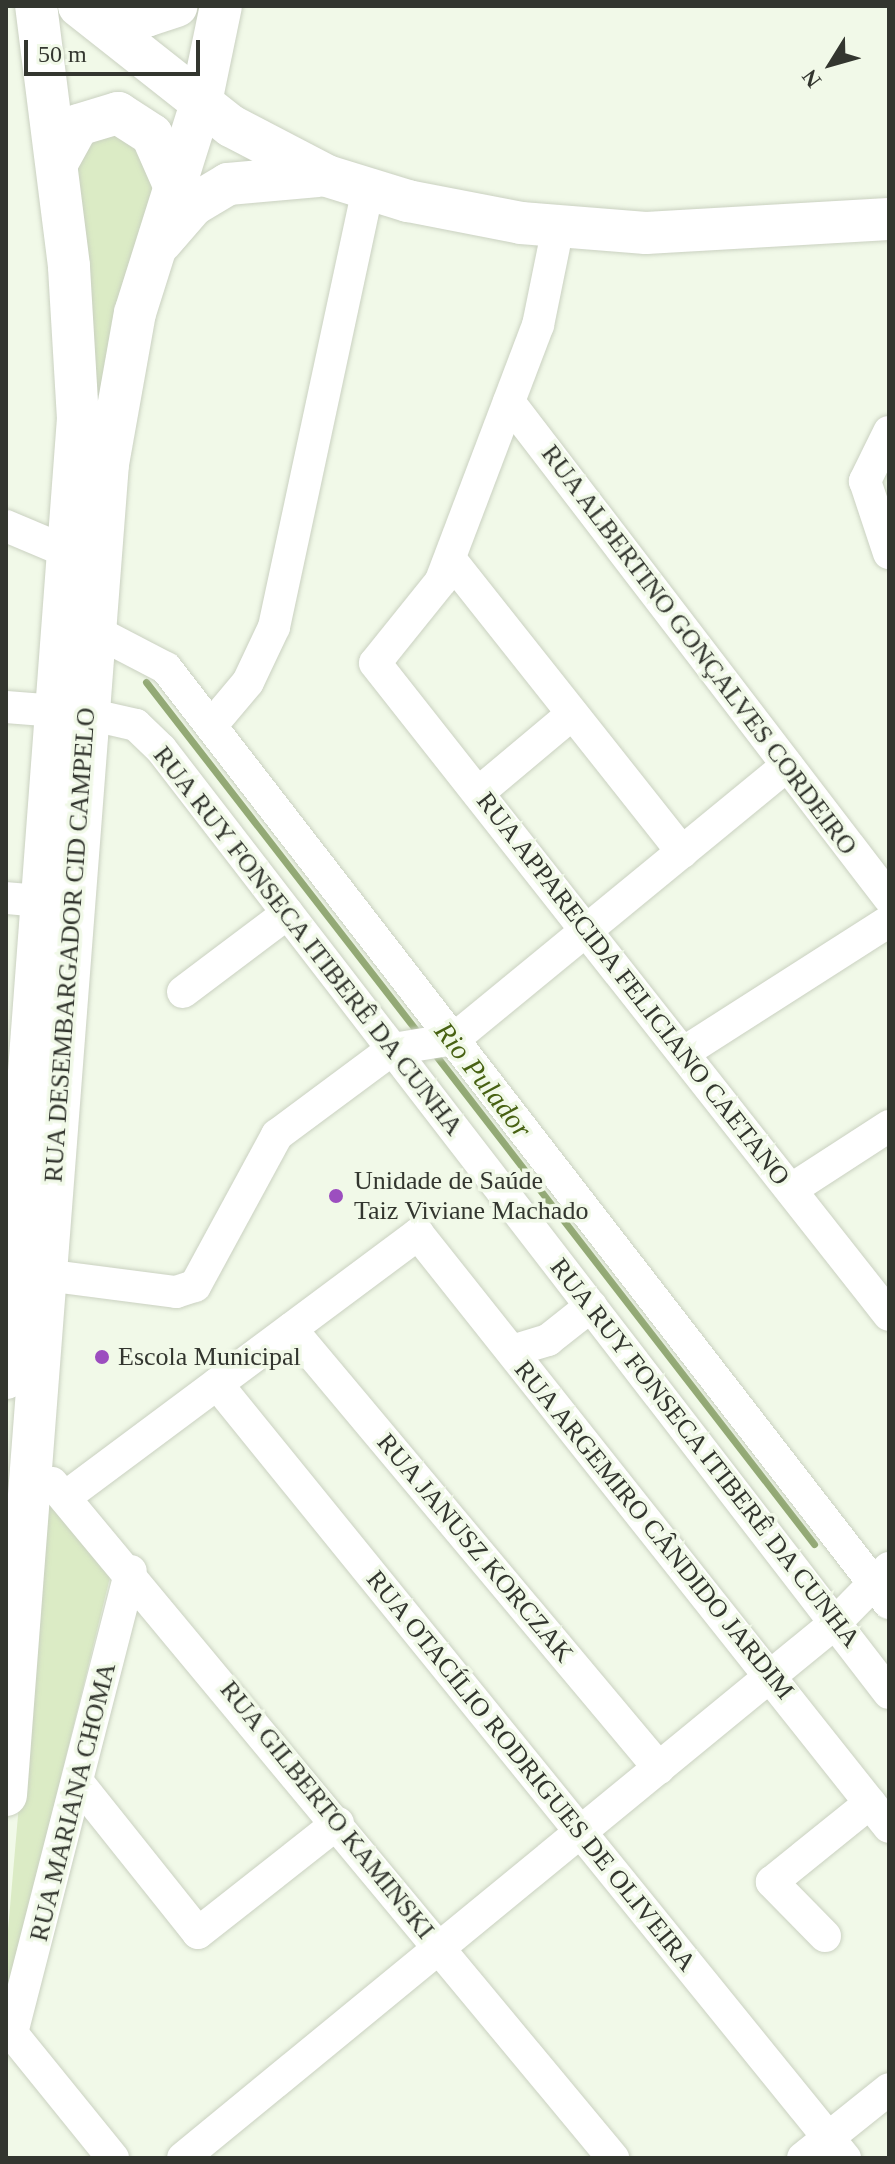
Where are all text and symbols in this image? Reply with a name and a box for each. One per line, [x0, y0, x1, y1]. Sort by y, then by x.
scale bar [28, 24, 204, 74]
north arrow [791, 24, 871, 104]
text: 50 m [38, 41, 87, 67]
text: N [797, 65, 826, 93]
street label: RUA ALBERTINO GONÇALVES CORDEIRO [534, 438, 864, 862]
street label: RUA DESEMBARGADOR CID CAMPELO [38, 706, 102, 1184]
street label: RUA RUY FONSECA ITIBERÊ DA CUNHA [145, 738, 471, 1144]
street label: RUA APPARECIDA FELICIANO CAETANO [468, 785, 798, 1193]
water label: Rio Pulador [427, 1015, 539, 1145]
place label: Unidade de Saúde Taiz Viviane Machado [354, 1165, 589, 1226]
marker: Unidade de Saúde Taiz Viviane Machado [325, 1185, 347, 1207]
street label: RUA RUY FONSECA ITIBERÊ DA CUNHA [542, 1250, 868, 1656]
place label: Escola Municipal [118, 1341, 301, 1373]
marker: Escola Municipal [93, 1348, 111, 1366]
street label: RUA ARGEMIRO CÂNDIDO JARDIM [507, 1353, 801, 1707]
street label: RUA JANUSZ KORCZAK [370, 1427, 580, 1669]
street label: RUA OTACÍLIO RODRIGUES DE OLIVEIRA [359, 1564, 703, 1978]
street label: RUA MARIANA CHOMA [23, 1658, 123, 1946]
street label: RUA GILBERTO KAMINSKI [213, 1674, 441, 1946]

